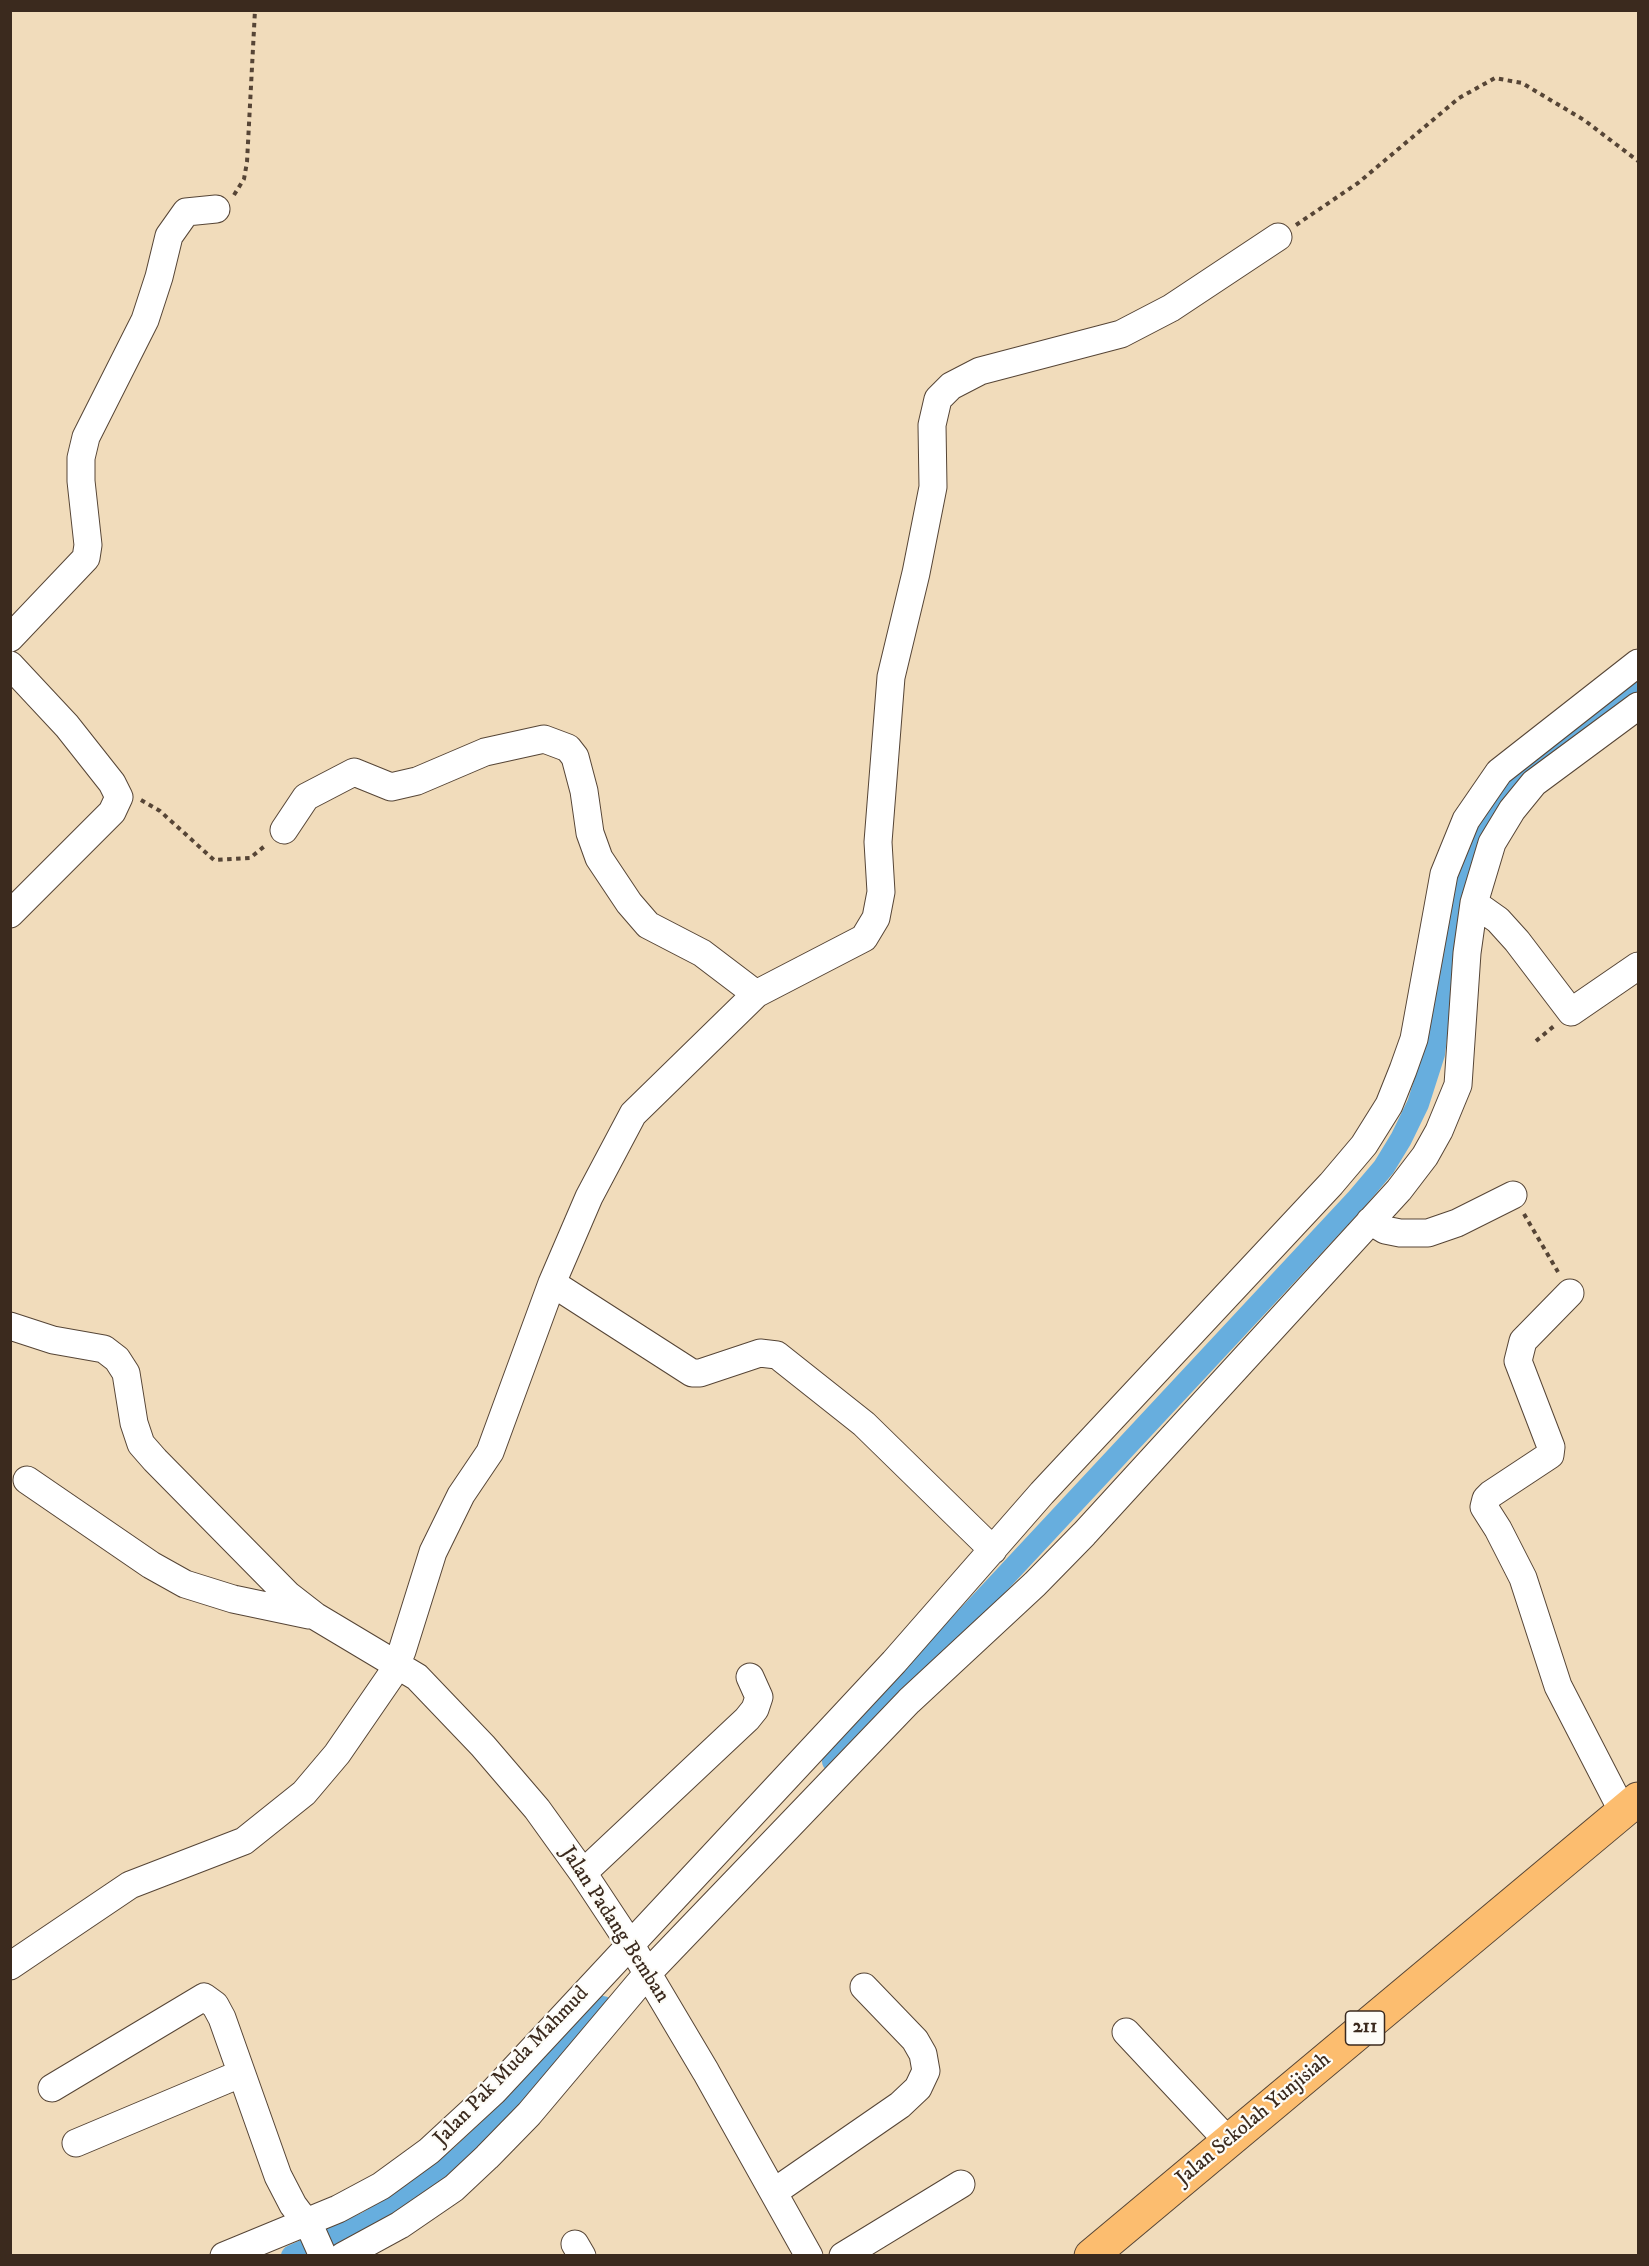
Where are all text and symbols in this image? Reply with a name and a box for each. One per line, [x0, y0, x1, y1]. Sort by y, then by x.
street label: Jalan Padang Bemban [554, 1842, 674, 2008]
street label: Jalan Pak Muda Mahmud [429, 1982, 595, 2152]
road number: 211 [1346, 2011, 1384, 2045]
street label: Jalan Sekolah Yunjisiah [1172, 2048, 1336, 2192]

